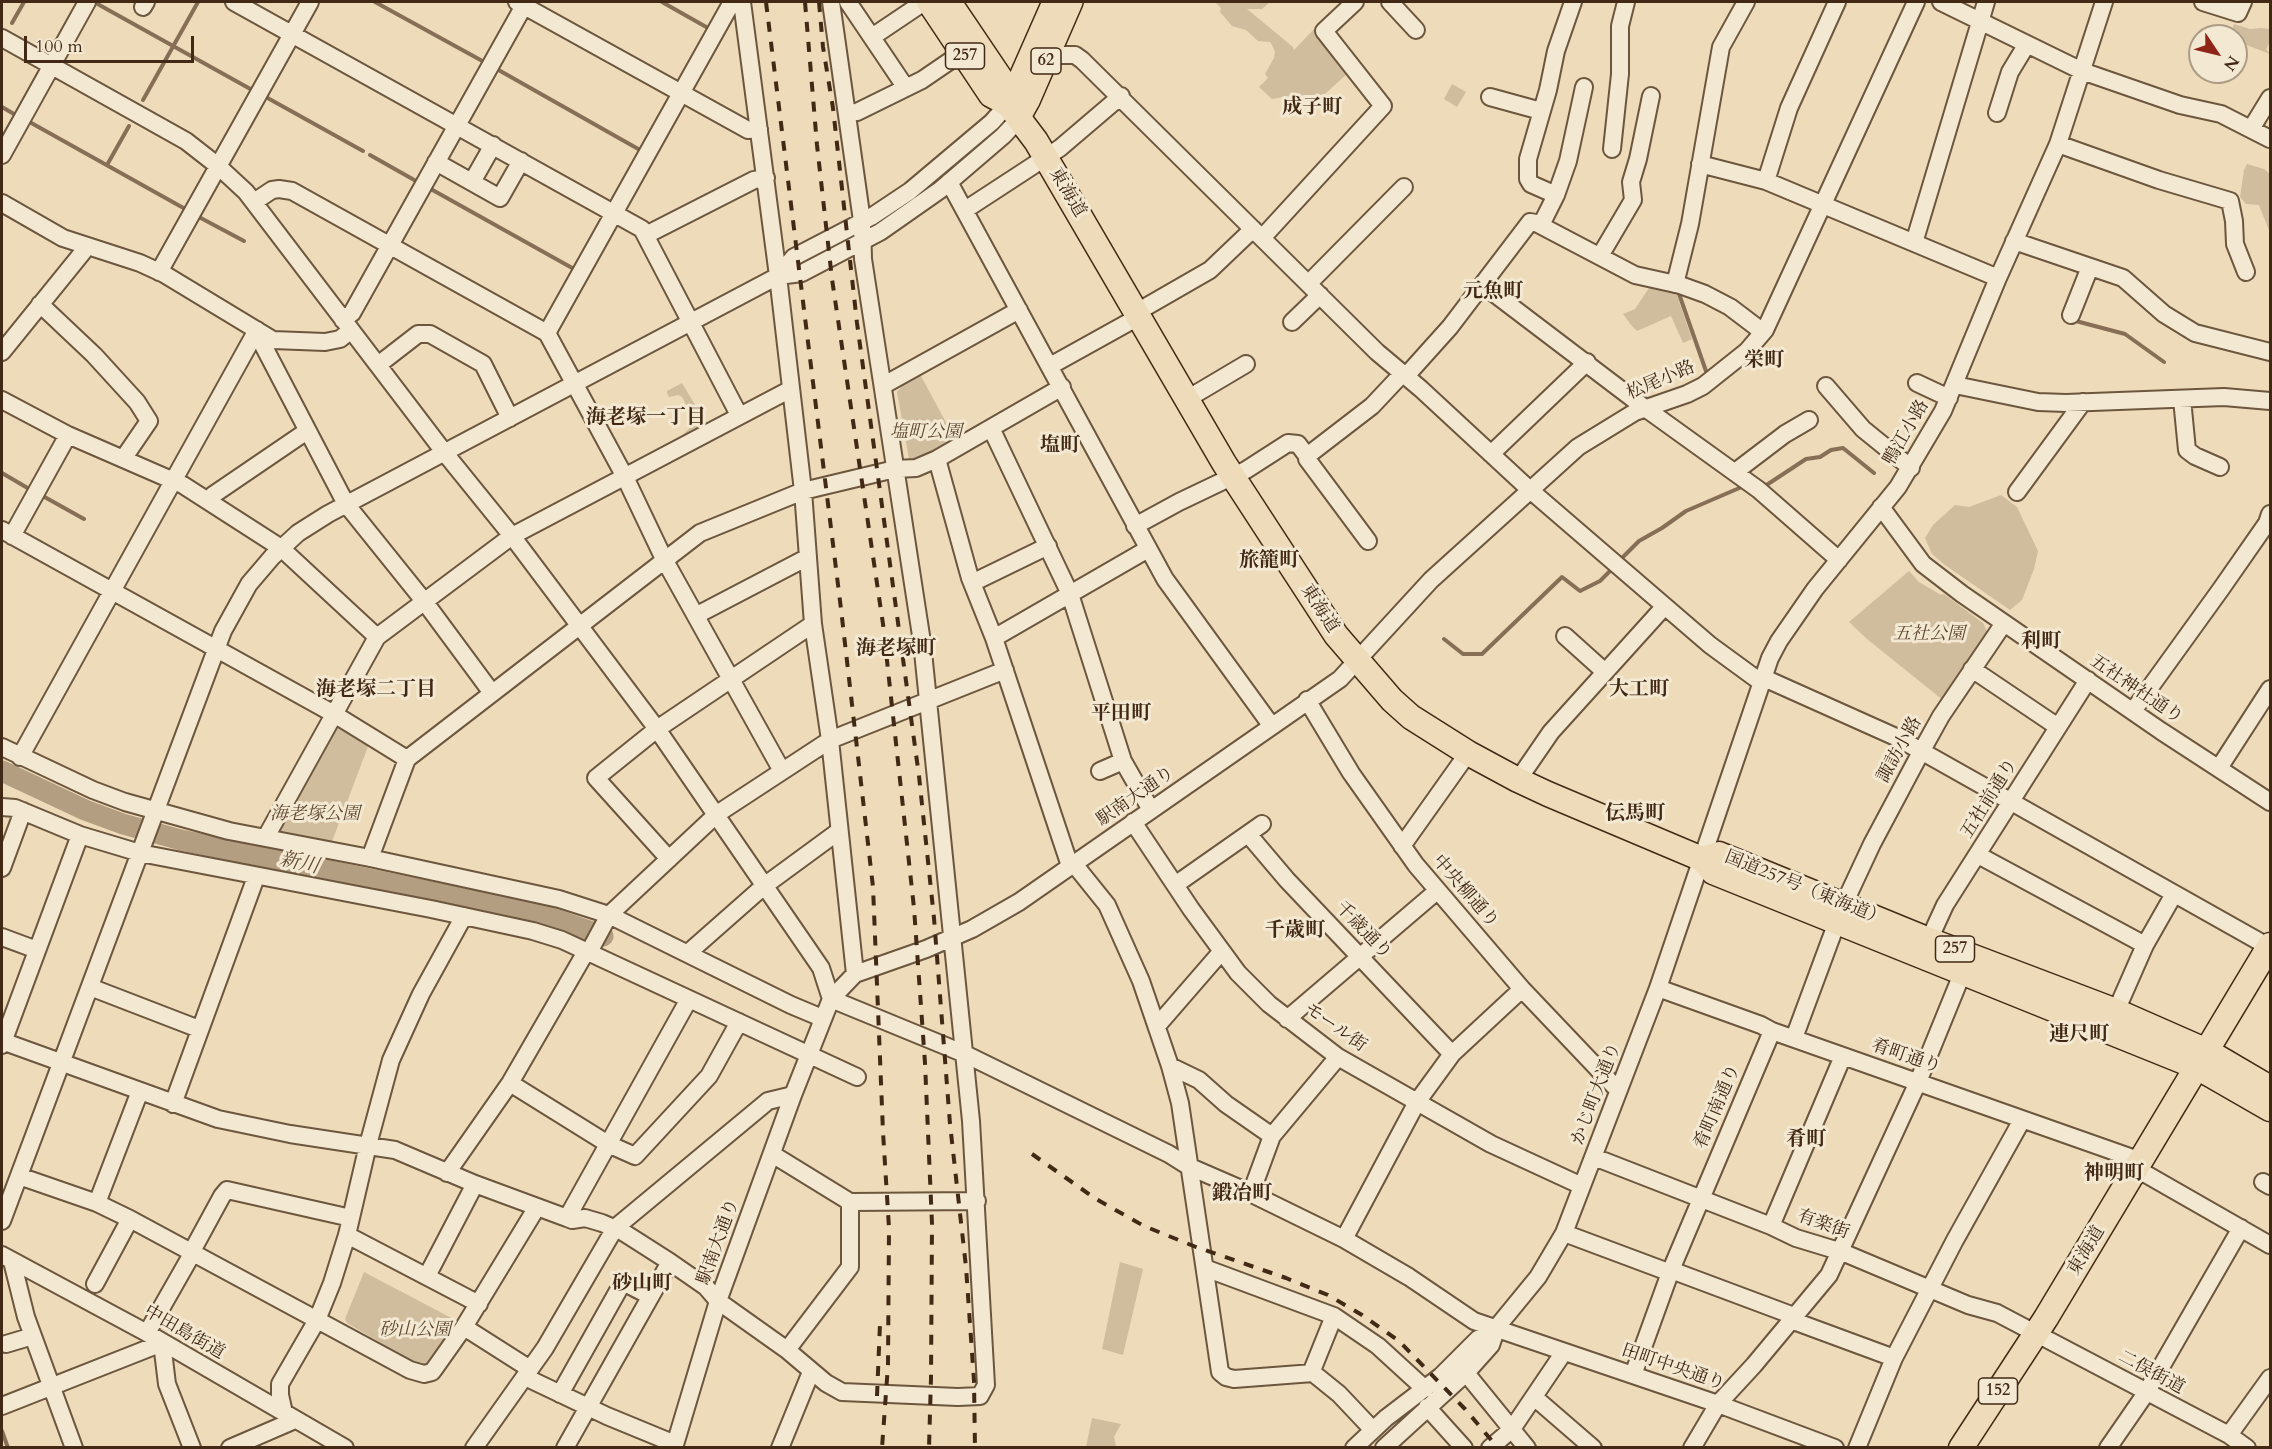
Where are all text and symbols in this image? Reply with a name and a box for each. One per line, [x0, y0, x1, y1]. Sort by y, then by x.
scale bar [27, 24, 196, 62]
north arrow [2188, 24, 2248, 84]
text: 100 m [35, 34, 83, 59]
road number: 257 [946, 43, 984, 69]
road number: 62 [1031, 48, 1061, 74]
text: N [2218, 51, 2244, 75]
district label: 成子町 [1282, 96, 1342, 120]
street label: 東海道 [1044, 164, 1090, 222]
district label: 元魚町 [1463, 280, 1523, 304]
district label: 栄町 [1744, 349, 1784, 373]
street label: 松尾小路 [1624, 357, 1698, 405]
street label: 鴨江小路 [1880, 396, 1934, 470]
district label: 海老塚一丁目 [586, 406, 706, 430]
park label: 塩町公園 [890, 422, 962, 444]
district label: 塩町 [1040, 434, 1080, 458]
district label: 旅籠町 [1239, 549, 1299, 573]
street label: 東海道 [1295, 580, 1343, 638]
park label: 五社公園 [1893, 624, 1965, 646]
district label: 利町 [2021, 630, 2061, 654]
district label: 海老塚町 [856, 637, 936, 661]
street label: 五社神社通り [2085, 651, 2187, 729]
district label: 海老塚二丁目 [316, 678, 436, 702]
district label: 大工町 [1609, 678, 1669, 702]
district label: 平田町 [1091, 702, 1151, 726]
street label: 諏訪小路 [1873, 713, 1927, 787]
street label: 五社前通り [1957, 755, 2023, 843]
street label: 駅南大通り [1093, 762, 1179, 832]
district label: 伝馬町 [1605, 802, 1665, 826]
park label: 海老塚公園 [270, 804, 360, 826]
street label: 国道257号（東海道） [1721, 847, 1889, 931]
water label: 新川 [277, 848, 321, 880]
street label: 中央柳通り [1427, 851, 1503, 933]
street label: 千歳通り [1330, 898, 1396, 964]
district label: 千歳町 [1265, 919, 1325, 943]
road number: 257 [1936, 936, 1974, 962]
street label: モール街 [1300, 999, 1370, 1057]
district label: 連尺町 [2049, 1023, 2109, 1047]
street label: 肴町通り [1868, 1035, 1944, 1079]
street label: かじ町大通り [1568, 1040, 1626, 1148]
street label: 肴町南通り [1690, 1061, 1746, 1153]
district label: 肴町 [1786, 1128, 1826, 1152]
district label: 神明町 [2084, 1162, 2144, 1186]
district label: 鍛冶町 [1212, 1182, 1272, 1206]
street label: 駅南大通り [693, 1196, 745, 1288]
street label: 有楽街 [1794, 1206, 1852, 1244]
street label: 東海道 [2064, 1222, 2110, 1280]
district label: 砂山町 [612, 1272, 672, 1296]
street label: 中田島街道 [140, 1301, 228, 1365]
park label: 砂山公園 [379, 1320, 451, 1342]
street label: 田町中央通り [1618, 1340, 1728, 1396]
street label: 二俣街道 [2114, 1347, 2188, 1399]
road number: 152 [1978, 1378, 2018, 1404]

